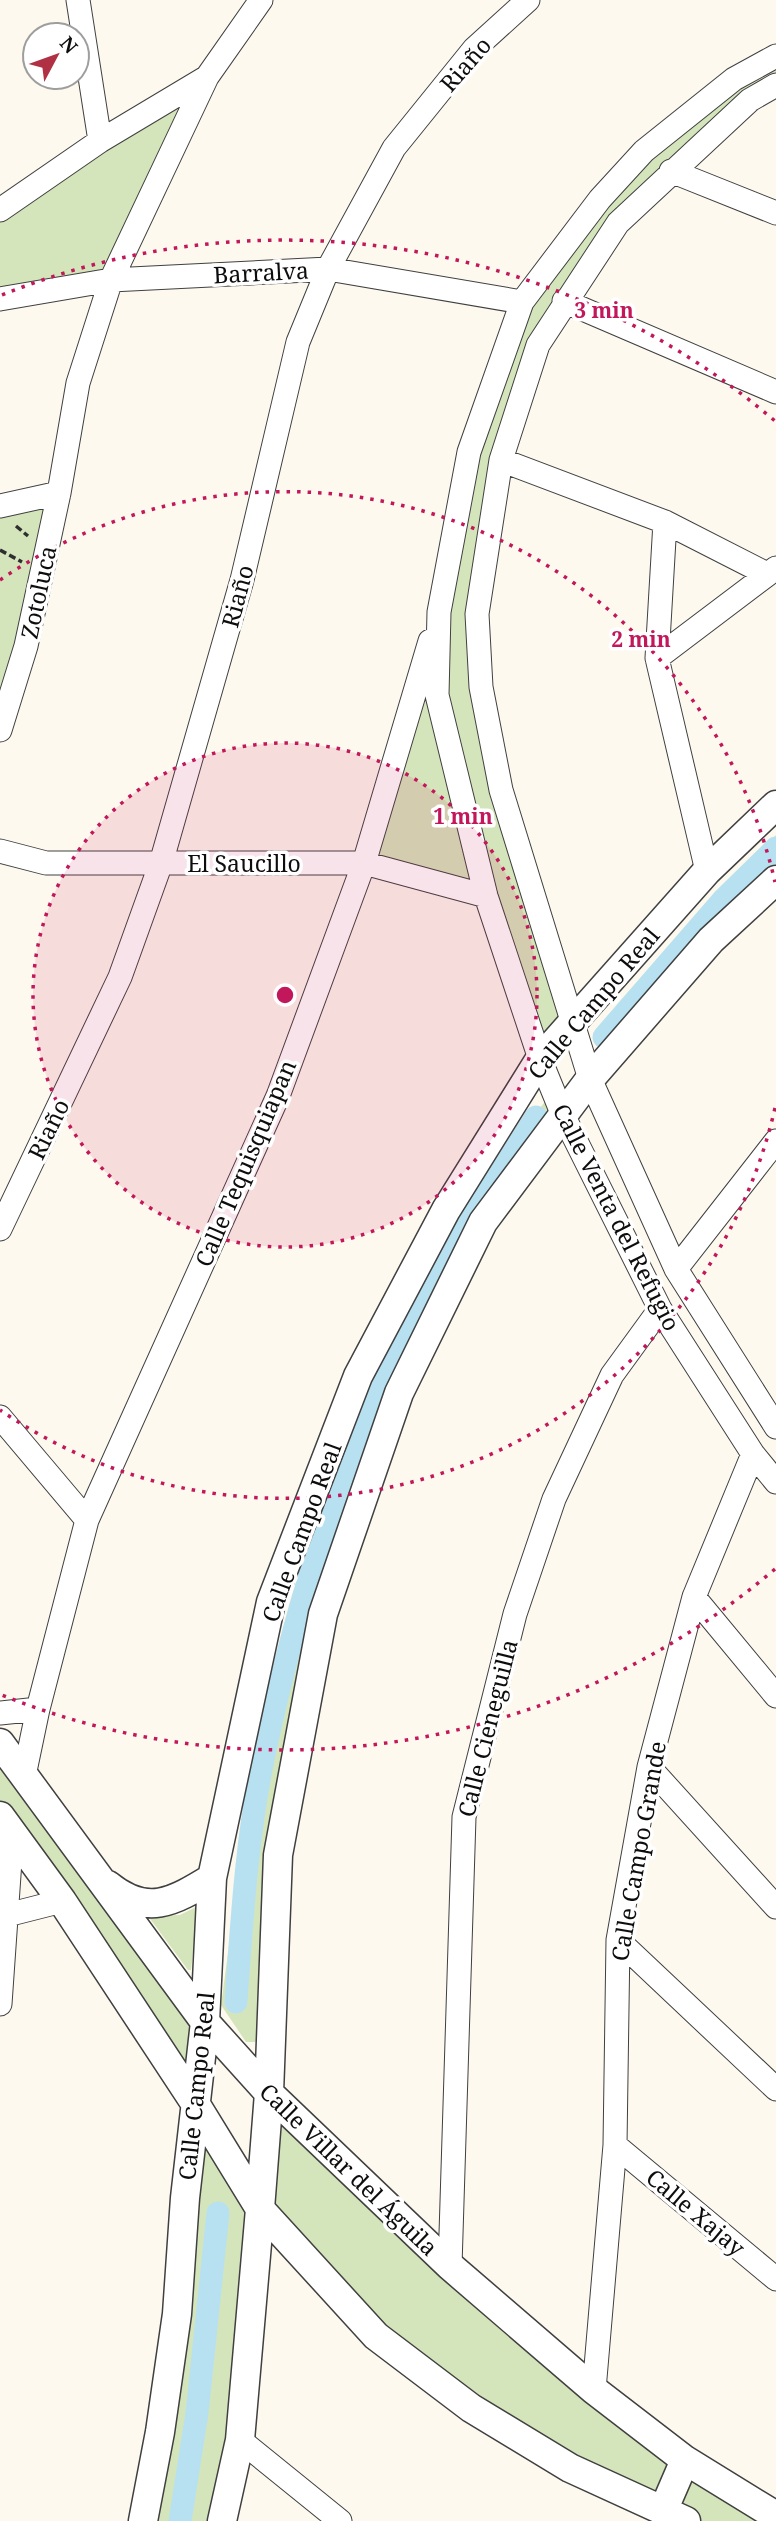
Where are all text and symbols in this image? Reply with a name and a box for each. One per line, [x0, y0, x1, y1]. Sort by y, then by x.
north arrow [21, 21, 91, 91]
street label: Riaño [432, 30, 498, 98]
text: N [54, 31, 84, 59]
street label: Barralva [212, 254, 310, 290]
text: 3 min [574, 296, 634, 324]
street label: Zotoluca [13, 543, 63, 641]
street label: Riaño [213, 561, 261, 631]
text: 2 min [611, 625, 671, 653]
text: 1 min [433, 802, 493, 830]
street label: El Saucillo [187, 847, 301, 879]
street label: Calle Campo Real [520, 920, 666, 1086]
centre of rings [273, 983, 297, 1007]
street label: Calle Tequisquiapan [187, 1054, 303, 1272]
street label: Riaño [20, 1093, 76, 1165]
street label: Calle Venta del Refugio [546, 1098, 688, 1336]
street label: Calle Campo Real [254, 1438, 348, 1626]
street label: Calle Cieneguilla [449, 1636, 525, 1820]
street label: Calle Campo Grande [603, 1739, 673, 1963]
street label: Calle Campo Real [170, 1990, 222, 2182]
street label: Calle Villar del Águila [253, 2075, 445, 2263]
street label: Calle Xajay [640, 2161, 752, 2263]

